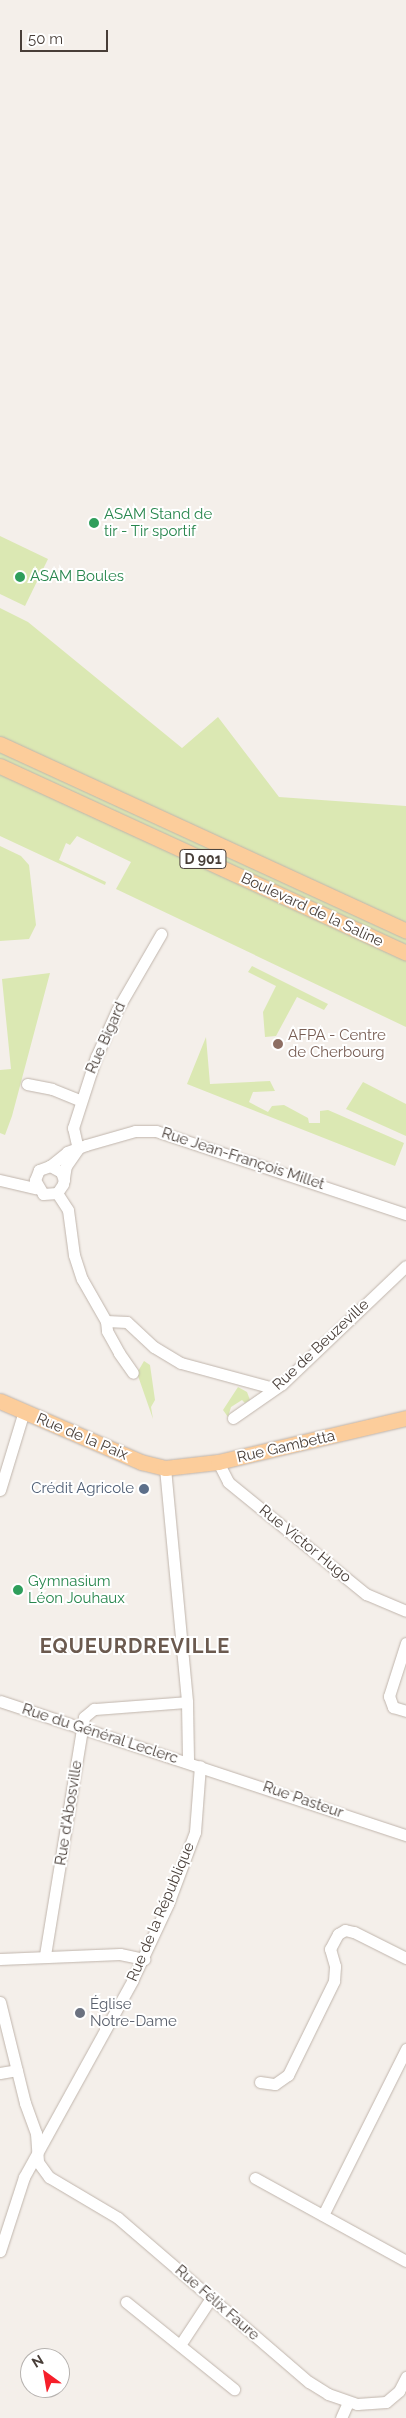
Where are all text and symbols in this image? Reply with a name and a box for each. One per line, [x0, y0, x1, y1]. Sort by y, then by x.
scale bar [22, 20, 110, 52]
text: 50 m [28, 30, 63, 48]
place label: ASAM Stand de tir - Tir sportif [104, 505, 212, 540]
marker: ASAM Stand de tir - Tir sportif [88, 517, 100, 529]
place label: ASAM Boules [30, 568, 124, 586]
marker: ASAM Boules [14, 571, 26, 583]
road number: D 901 [179, 848, 227, 871]
street label: Boulevard de la Saline [238, 869, 386, 951]
street label: Rue Bigard [82, 999, 130, 1077]
place label: AFPA - Centre de Cherbourg [288, 1026, 386, 1061]
marker: AFPA - Centre de Cherbourg [272, 1038, 284, 1050]
street label: Rue Jean-François Millet [159, 1124, 327, 1194]
street label: Rue de Beuzeville [269, 1296, 373, 1394]
street label: Rue de la Paix [34, 1410, 130, 1464]
street label: Rue Gambetta [235, 1427, 337, 1467]
place label: Crédit Agricole [31, 1480, 134, 1498]
marker: Crédit Agricole [138, 1483, 150, 1495]
street label: Rue Victor Hugo [255, 1501, 355, 1587]
place label: Gymnasium Léon Jouhaux [28, 1572, 125, 1607]
marker: Gymnasium Léon Jouhaux [12, 1584, 24, 1596]
district label: EQUEURDREVILLE [38, 1634, 232, 1658]
street label: Rue du Général Leclerc [19, 1700, 181, 1768]
street label: Rue d'Abosville [52, 1759, 86, 1867]
street label: Rue Pasteur [260, 1778, 346, 1822]
street label: Rue de la République [124, 1840, 198, 1984]
place label: Église Notre-Dame [90, 1995, 177, 2030]
marker: Église Notre-Dame [74, 2007, 86, 2019]
street label: Rue Félix Faure [171, 2261, 263, 2345]
north arrow [20, 2348, 70, 2398]
text: N [29, 2352, 46, 2371]

